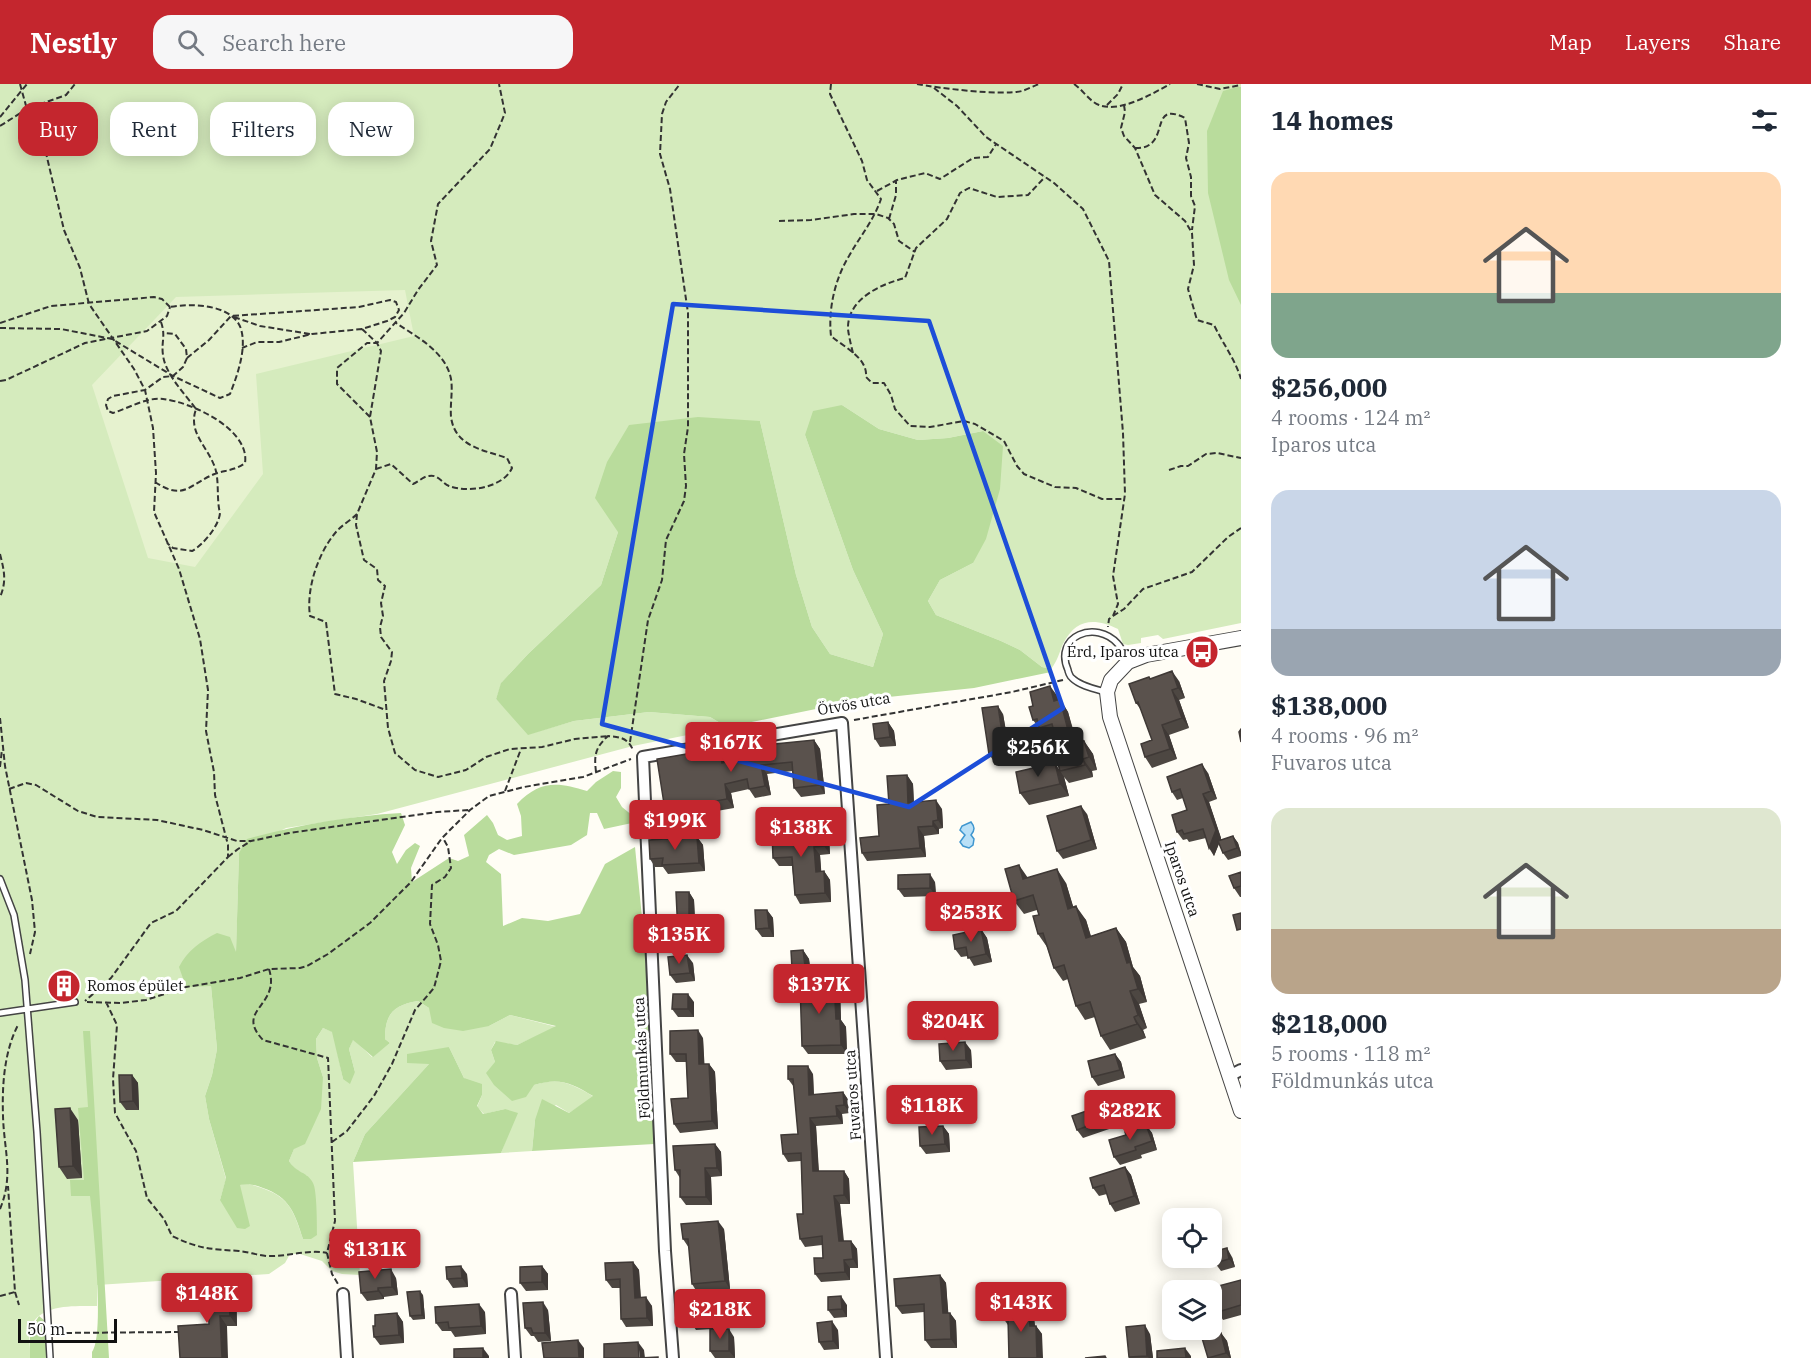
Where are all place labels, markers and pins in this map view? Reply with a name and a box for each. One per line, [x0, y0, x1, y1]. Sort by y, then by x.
bus stop icon: Érd, Iparos utca [1184, 634, 1220, 670]
place label: Érd, Iparos utca [1067, 642, 1179, 661]
pin: $167K [689, 722, 773, 773]
pin: $256K [996, 727, 1080, 778]
pin: $199K [633, 800, 717, 851]
pin: $138K [759, 807, 843, 858]
pin: $253K [929, 892, 1013, 943]
pin: $135K [637, 914, 721, 965]
pin: $137K [777, 964, 861, 1015]
building icon: Romos épület [46, 968, 82, 1004]
place label: Romos épület [87, 976, 183, 995]
pin: $204K [911, 1001, 995, 1052]
pin: $118K [890, 1085, 974, 1136]
pin: $282K [1088, 1090, 1172, 1141]
pin: $131K [333, 1229, 417, 1280]
pin: $148K [165, 1273, 249, 1324]
pin: $143K [979, 1282, 1063, 1333]
pin: $218K [678, 1289, 762, 1340]

